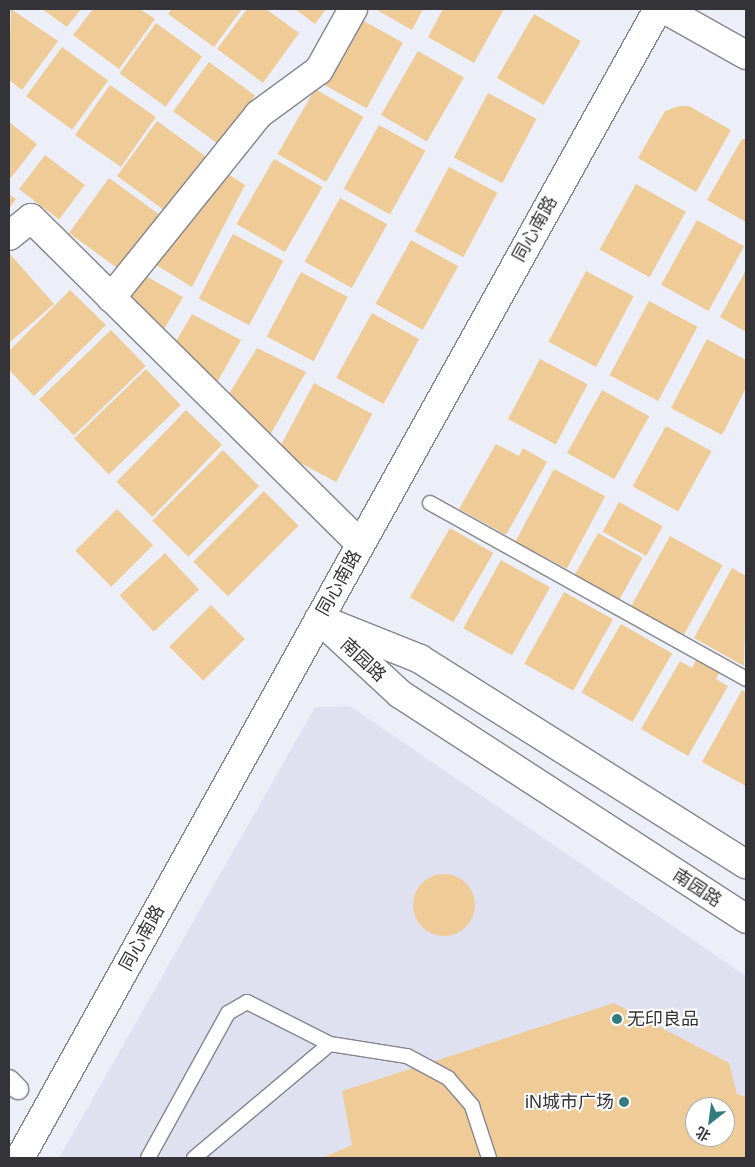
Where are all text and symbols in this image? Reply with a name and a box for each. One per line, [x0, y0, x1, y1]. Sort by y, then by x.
street label: 同心南路 [508, 192, 562, 266]
street label: 同心南路 [312, 546, 366, 620]
street label: 南园路 [336, 634, 390, 686]
street label: 南园路 [668, 864, 726, 912]
street label: 同心南路 [115, 901, 169, 975]
place label: 无印良品 [627, 1008, 699, 1030]
marker: 无印良品 [611, 1013, 623, 1025]
place label: iN城市广场 [525, 1091, 614, 1113]
marker: iN城市广场 [618, 1096, 630, 1108]
north arrow [685, 1097, 735, 1147]
text: 北 [693, 1124, 713, 1145]

